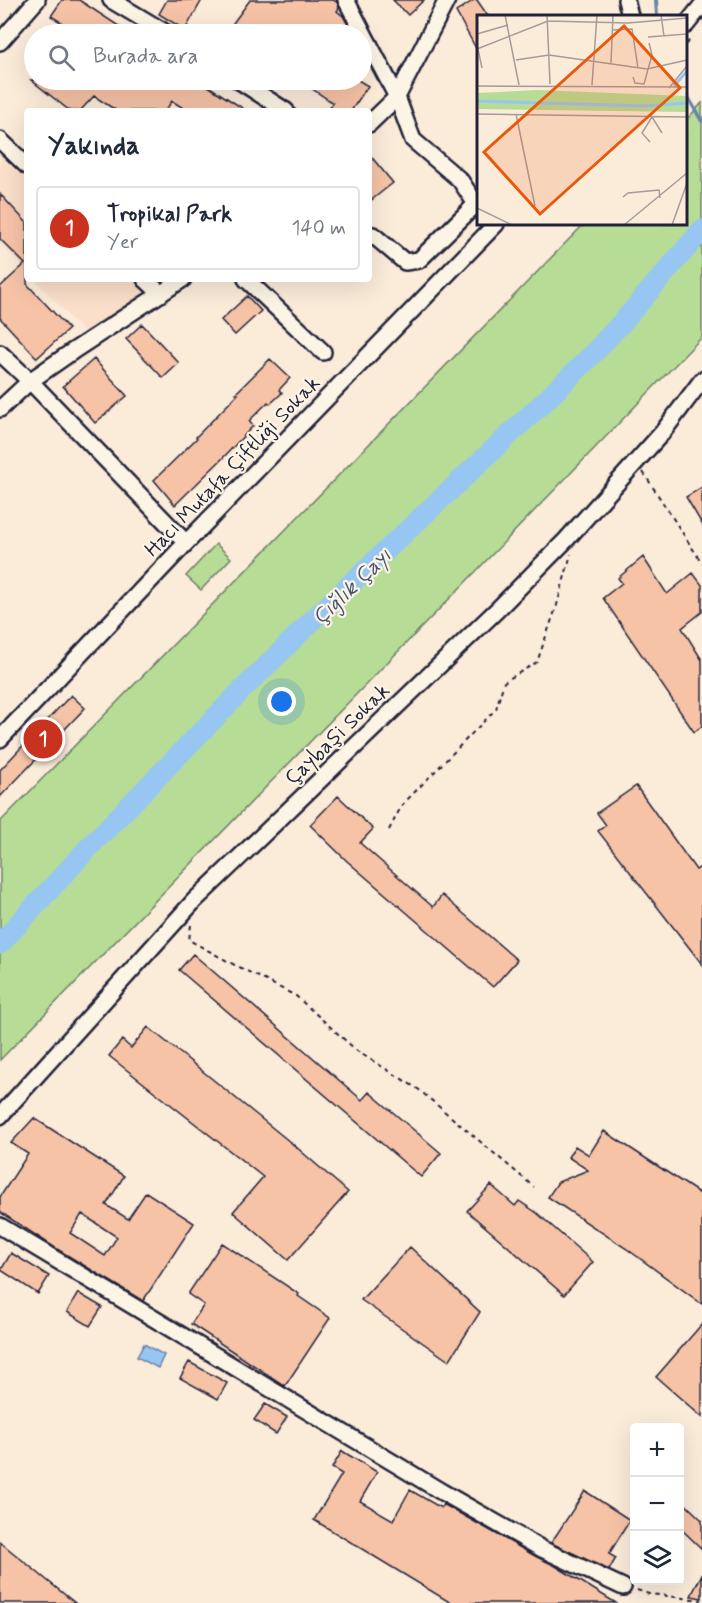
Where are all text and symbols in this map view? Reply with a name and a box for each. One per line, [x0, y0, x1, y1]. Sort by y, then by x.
inset map [477, 15, 687, 225]
search box [24, 24, 372, 90]
icon: search [45, 41, 78, 74]
text: Burada ara [93, 43, 198, 71]
text: Yakında [48, 130, 140, 164]
text: Tropikal Park [107, 201, 232, 229]
text: 1 [65, 215, 74, 242]
text: 140 m [292, 215, 346, 242]
text: Yer [107, 229, 138, 256]
street label: Hacı Mutafa Çiftliği Sokak [139, 370, 327, 563]
water label: Çığlık Çayı [307, 543, 399, 633]
street label: Çaybaşi Sokak [279, 677, 396, 792]
your location [267, 687, 296, 716]
pin: 1 [24, 716, 63, 762]
map controls [630, 1423, 684, 1585]
button: + [630, 1423, 684, 1477]
button: − [630, 1477, 684, 1531]
button: layers [630, 1531, 684, 1585]

